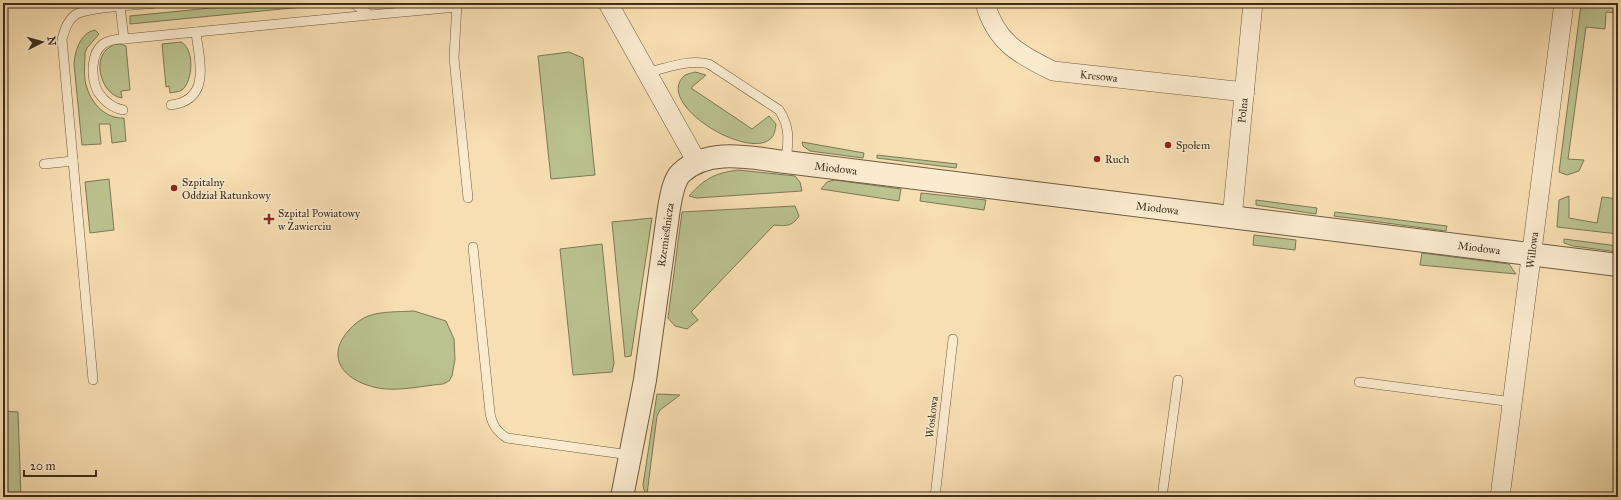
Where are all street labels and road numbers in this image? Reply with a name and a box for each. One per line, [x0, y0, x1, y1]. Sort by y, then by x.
street label: Kresowa [1079, 67, 1119, 85]
street label: Polna [1235, 97, 1250, 124]
street label: Miodowa [814, 159, 858, 177]
street label: Miodowa [1135, 199, 1180, 217]
street label: Rzemieślnicza [654, 201, 676, 268]
street label: Willowa [1523, 231, 1541, 269]
street label: Miodowa [1457, 239, 1501, 257]
street label: Woskowa [923, 395, 941, 439]

